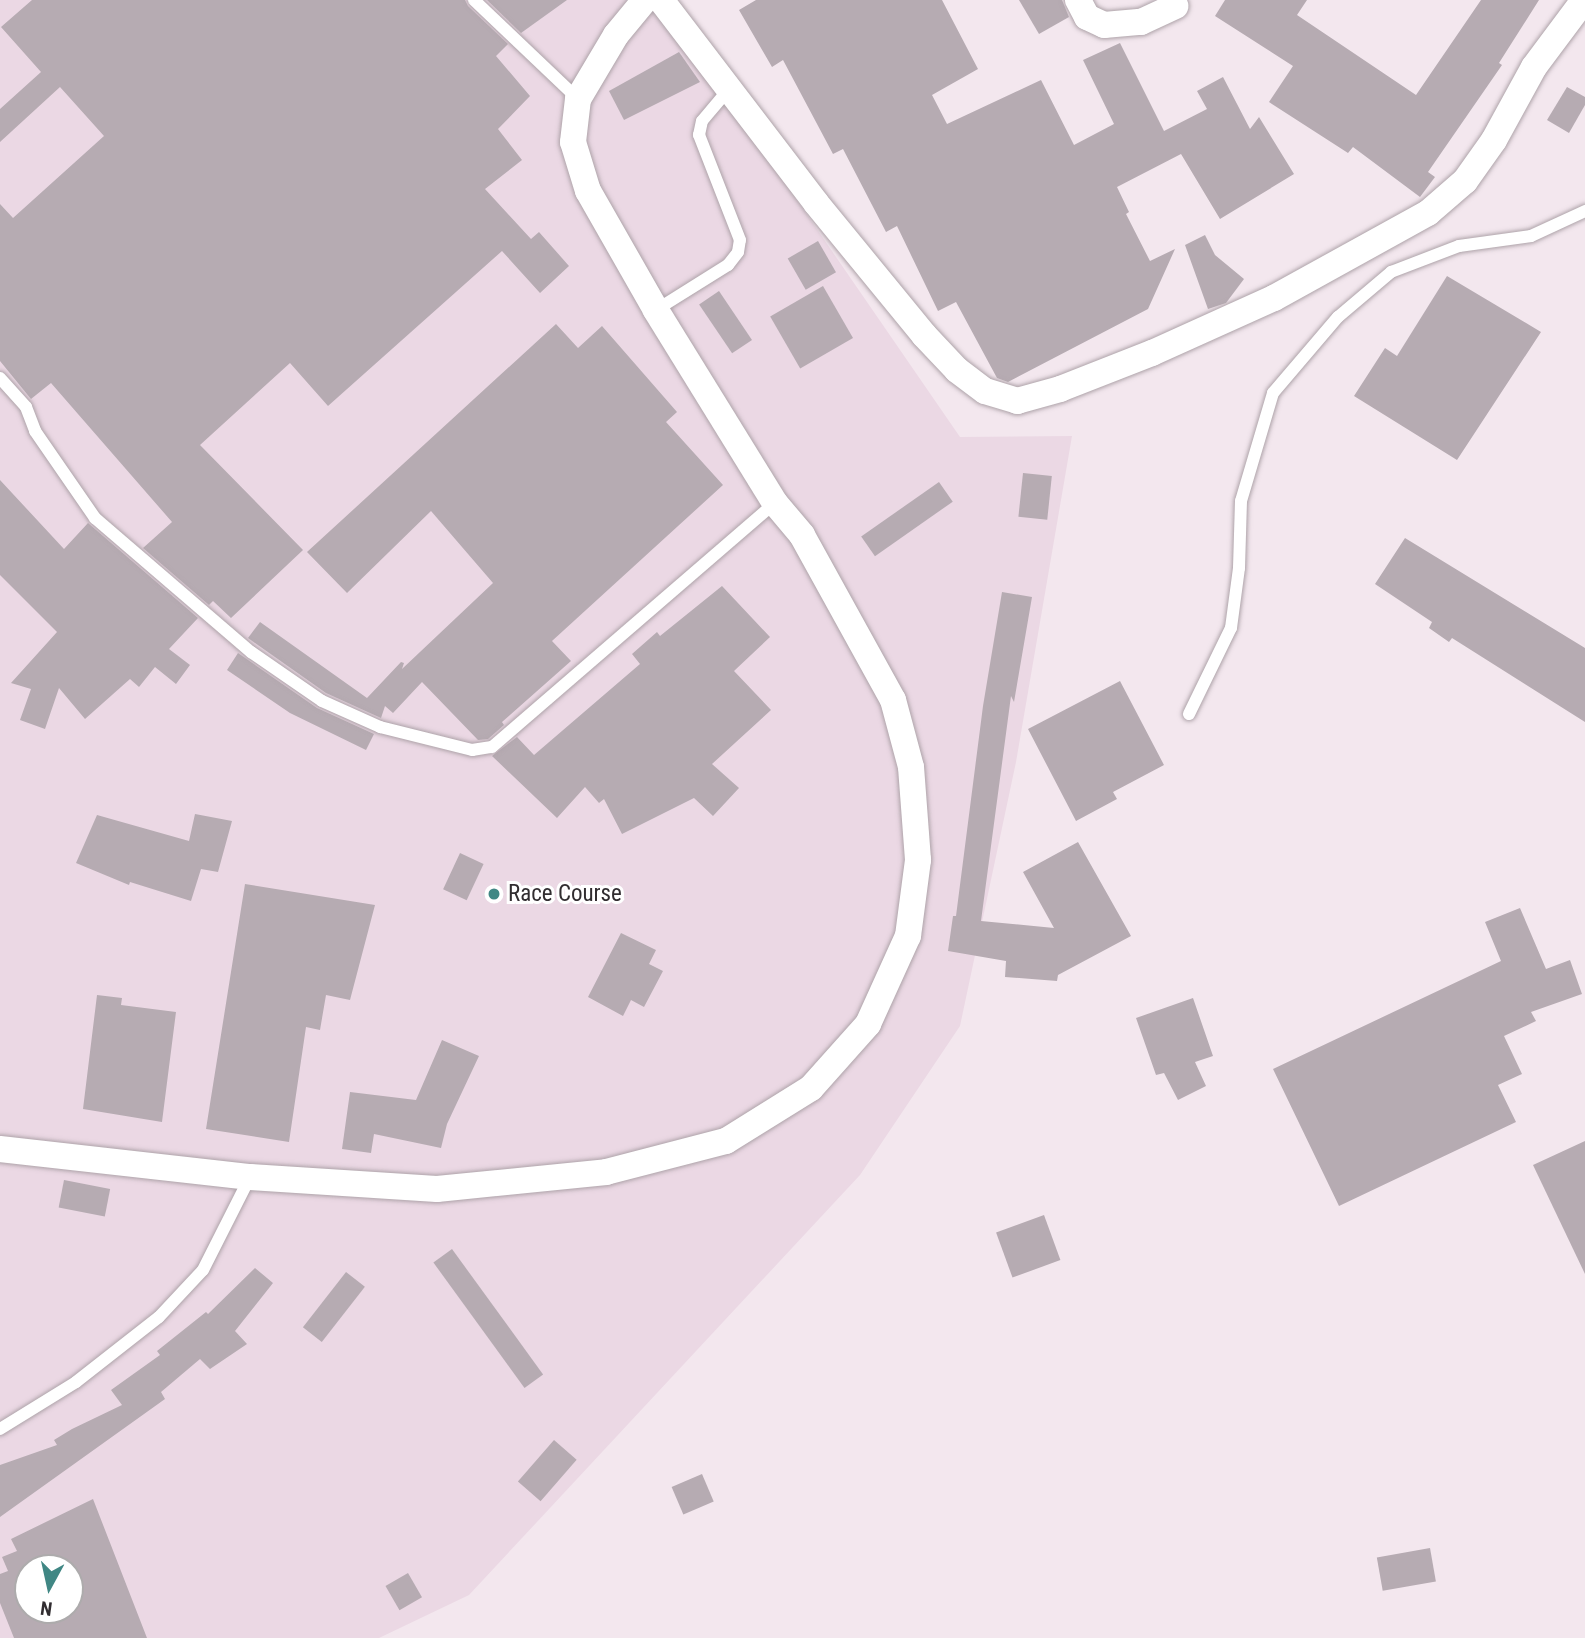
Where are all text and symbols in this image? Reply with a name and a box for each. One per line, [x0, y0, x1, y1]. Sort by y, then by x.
place label: Race Course [508, 880, 622, 908]
marker: Race Course [486, 886, 502, 902]
north arrow [14, 1554, 84, 1624]
text: N [39, 1596, 54, 1621]

